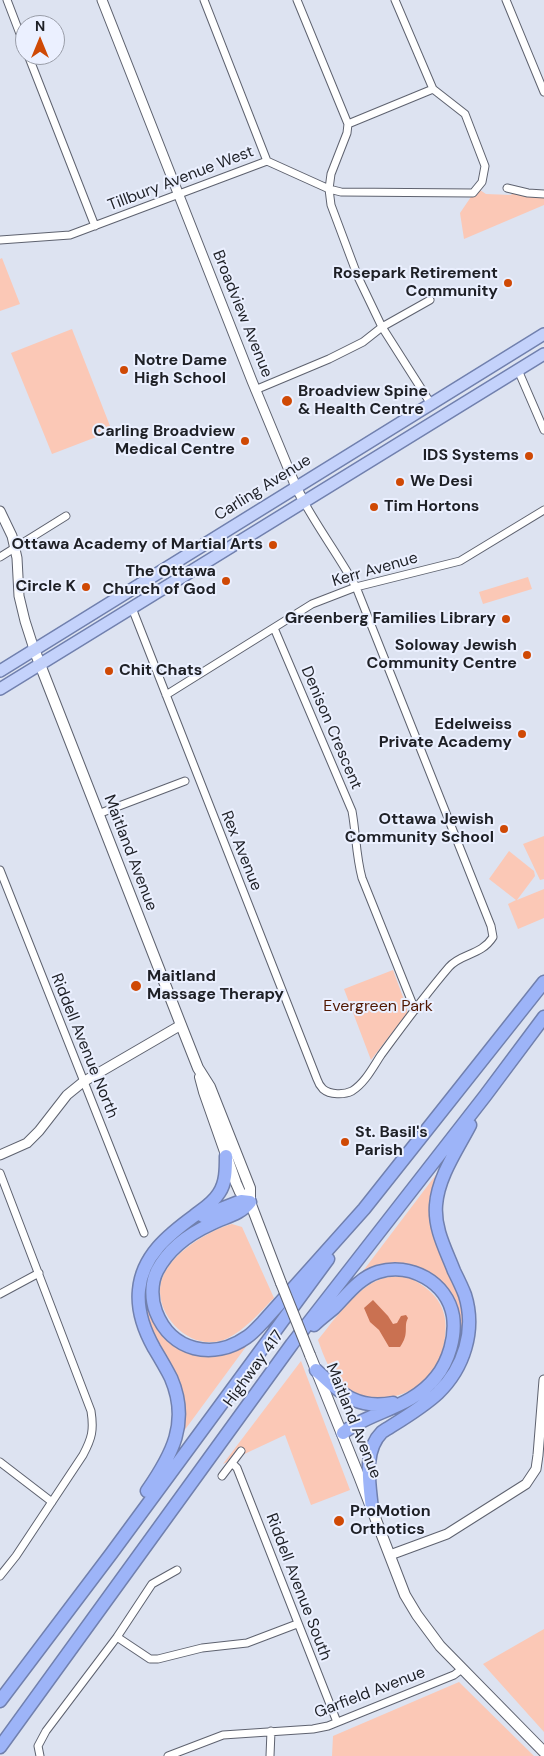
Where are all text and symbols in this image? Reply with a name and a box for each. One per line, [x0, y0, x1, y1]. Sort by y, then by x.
north arrow [15, 15, 65, 65]
text: N [35, 17, 45, 35]
street label: Tillbury Avenue West [105, 142, 257, 216]
street label: Broadview Avenue [208, 248, 276, 380]
place label: Rosepark Retirement Community [333, 264, 498, 302]
marker: Rosepark Retirement Community [502, 277, 514, 289]
place label: Notre Dame High School [134, 351, 227, 389]
marker: Notre Dame High School [118, 364, 130, 376]
place label: Broadview Spine & Health Centre [298, 382, 428, 420]
marker: Broadview Spine & Health Centre [280, 394, 294, 408]
place label: Carling Broadview Medical Centre [93, 422, 235, 460]
marker: Carling Broadview Medical Centre [239, 435, 251, 447]
place label: IDS Systems [423, 446, 519, 466]
marker: IDS Systems [523, 450, 535, 462]
street label: Carling Avenue [211, 451, 315, 525]
place label: We Desi [410, 472, 473, 492]
marker: We Desi [394, 476, 406, 488]
place label: Tim Hortons [384, 497, 479, 517]
marker: Tim Hortons [368, 501, 380, 513]
place label: Ottawa Academy of Martial Arts [11, 535, 263, 555]
marker: Ottawa Academy of Martial Arts [267, 539, 279, 551]
street label: Kerr Avenue [330, 549, 420, 591]
place label: The Ottawa Church of God [103, 562, 216, 600]
marker: The Ottawa Church of God [220, 575, 232, 587]
place label: Circle K [16, 577, 76, 597]
marker: Circle K [80, 581, 92, 593]
place label: Greenberg Families Library [285, 609, 496, 629]
marker: Greenberg Families Library [500, 613, 512, 625]
place label: Soloway Jewish Community Centre [367, 636, 517, 674]
marker: Soloway Jewish Community Centre [521, 649, 533, 661]
place label: Chit Chats [119, 661, 202, 681]
street label: Denison Crescent [296, 664, 366, 792]
marker: Chit Chats [103, 665, 115, 677]
place label: Edelweiss Private Academy [379, 715, 512, 753]
marker: Edelweiss Private Academy [516, 728, 528, 740]
street label: Maitland Avenue [99, 792, 161, 914]
street label: Rex Avenue [216, 808, 266, 894]
place label: Ottawa Jewish Community School [345, 810, 494, 848]
marker: Ottawa Jewish Community School [498, 823, 510, 835]
place label: Maitland Massage Therapy [147, 967, 284, 1005]
street label: Riddell Avenue North [46, 971, 122, 1121]
marker: Maitland Massage Therapy [129, 979, 143, 993]
park label: Evergreen Park [323, 997, 433, 1017]
place label: St. Basil's Parish [355, 1123, 428, 1161]
marker: St. Basil's Parish [339, 1136, 351, 1148]
street label: Highway 417 [220, 1327, 288, 1411]
street label: Maitland Avenue [321, 1361, 385, 1481]
place label: ProMotion Orthotics [350, 1502, 431, 1540]
street label: Riddell Avenue South [261, 1511, 335, 1663]
marker: ProMotion Orthotics [332, 1514, 346, 1528]
street label: Garfield Avenue [312, 1663, 428, 1723]

